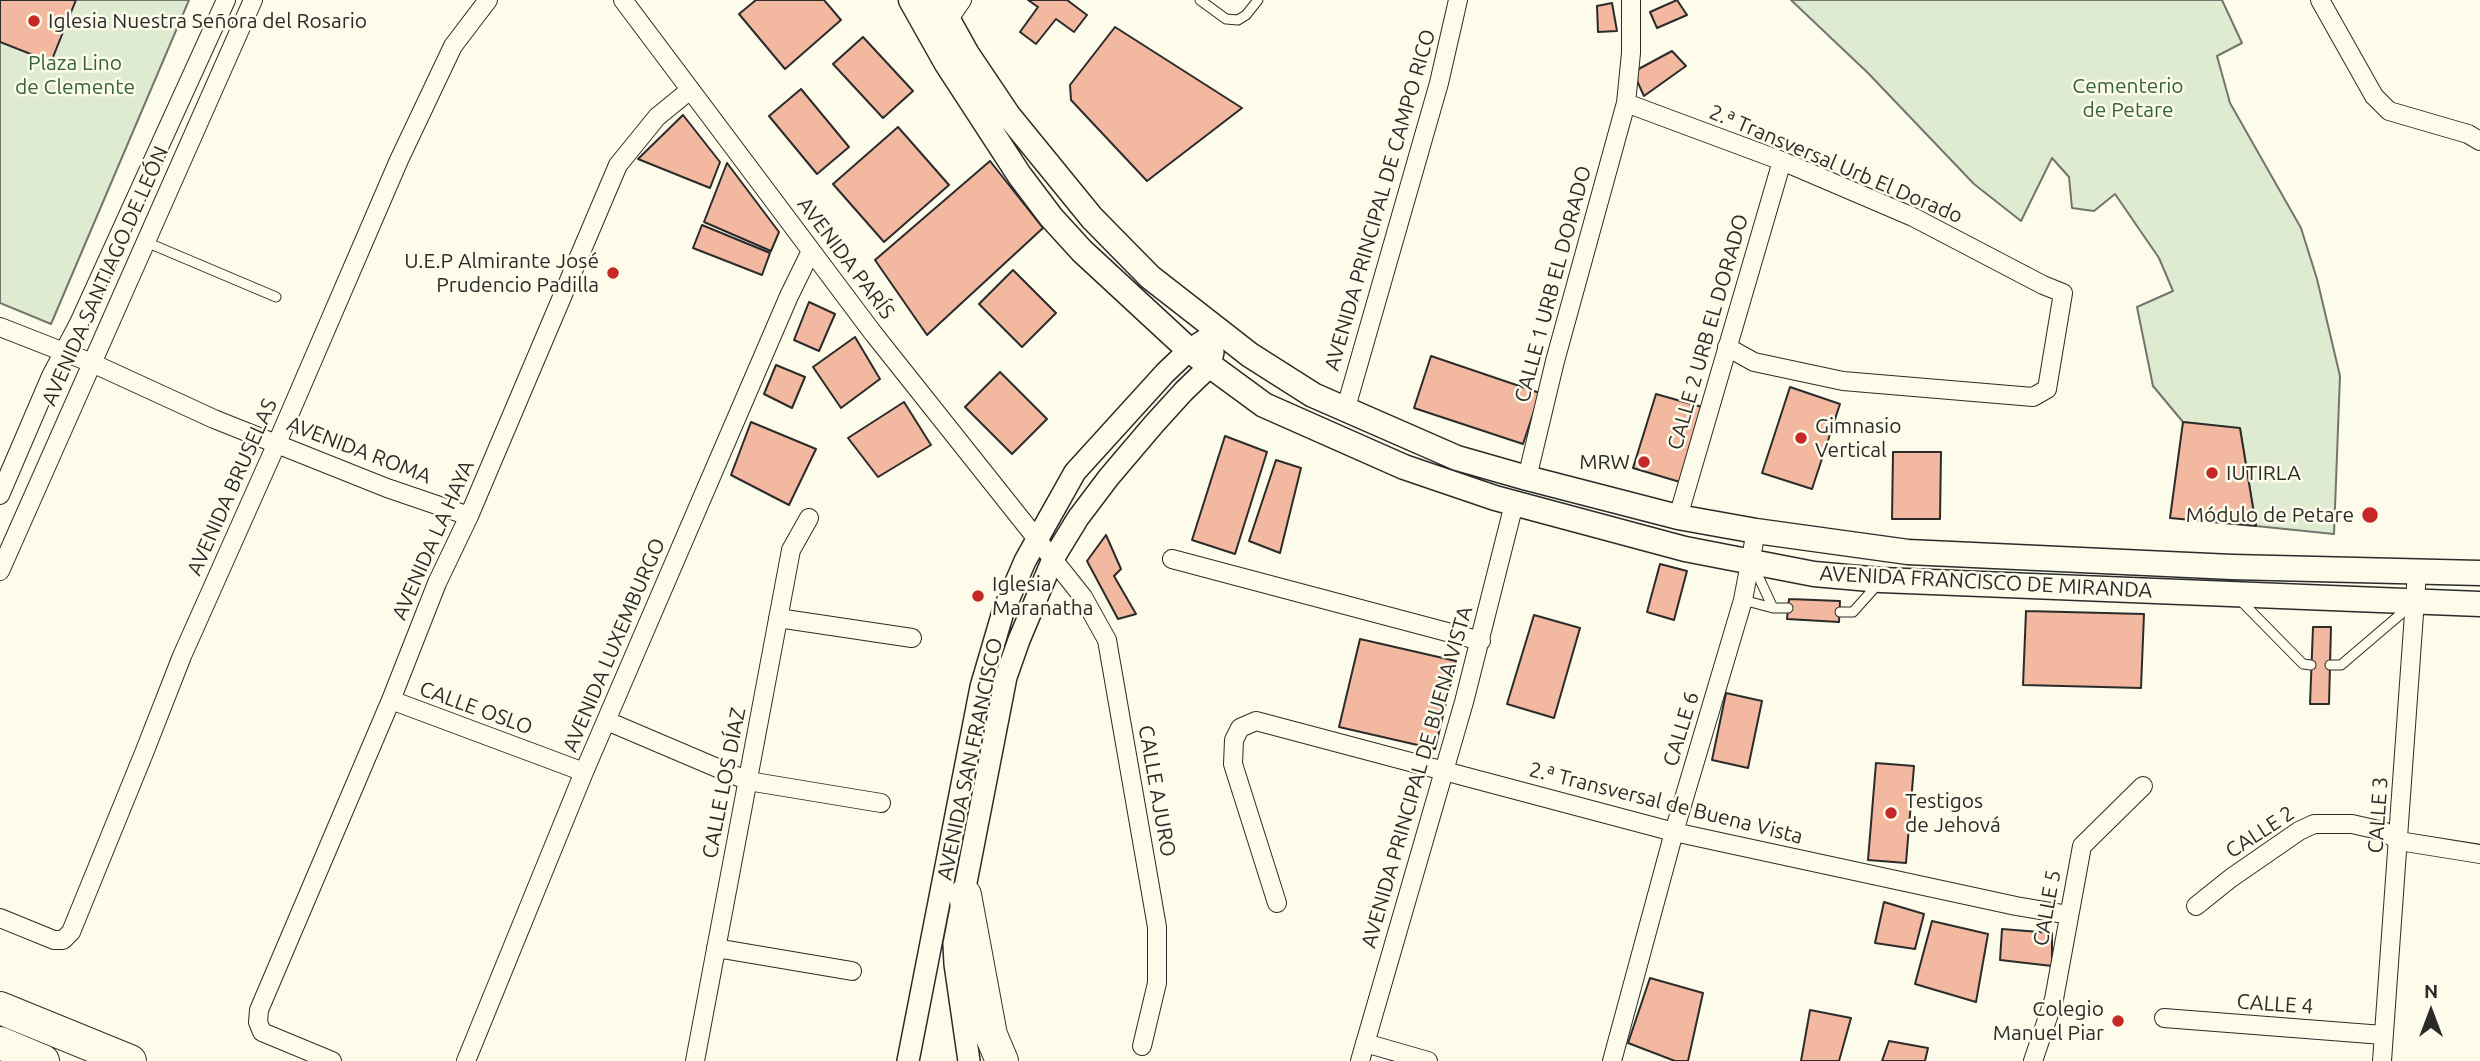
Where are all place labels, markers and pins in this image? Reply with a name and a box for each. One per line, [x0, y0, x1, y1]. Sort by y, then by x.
place label: Iglesia Nuestra Señora del Rosario [48, 8, 367, 34]
marker: Iglesia Nuestra Señora del Rosario [26, 13, 42, 29]
place label: U.E.P Almirante José Prudencio Padilla [404, 248, 599, 298]
marker: U.E.P Almirante José Prudencio Padilla [605, 265, 621, 281]
place label: Gimnasio Vertical [1815, 413, 1901, 463]
marker: Gimnasio Vertical [1793, 430, 1809, 446]
place label: MRW [1579, 449, 1630, 475]
marker: MRW [1636, 454, 1652, 470]
place label: IUTIRLA [2226, 460, 2301, 486]
marker: IUTIRLA [2204, 465, 2220, 481]
place label: Módulo de Petare [2186, 502, 2354, 528]
marker: Módulo de Petare [2360, 505, 2380, 525]
place label: Iglesia Maranatha [992, 571, 1094, 621]
marker: Iglesia Maranatha [970, 588, 986, 604]
place label: Testigos de Jehová [1905, 788, 2001, 838]
marker: Testigos de Jehová [1883, 805, 1899, 821]
place label: Colegio Manuel Piar [1993, 996, 2104, 1046]
marker: Colegio Manuel Piar [2110, 1013, 2126, 1029]

